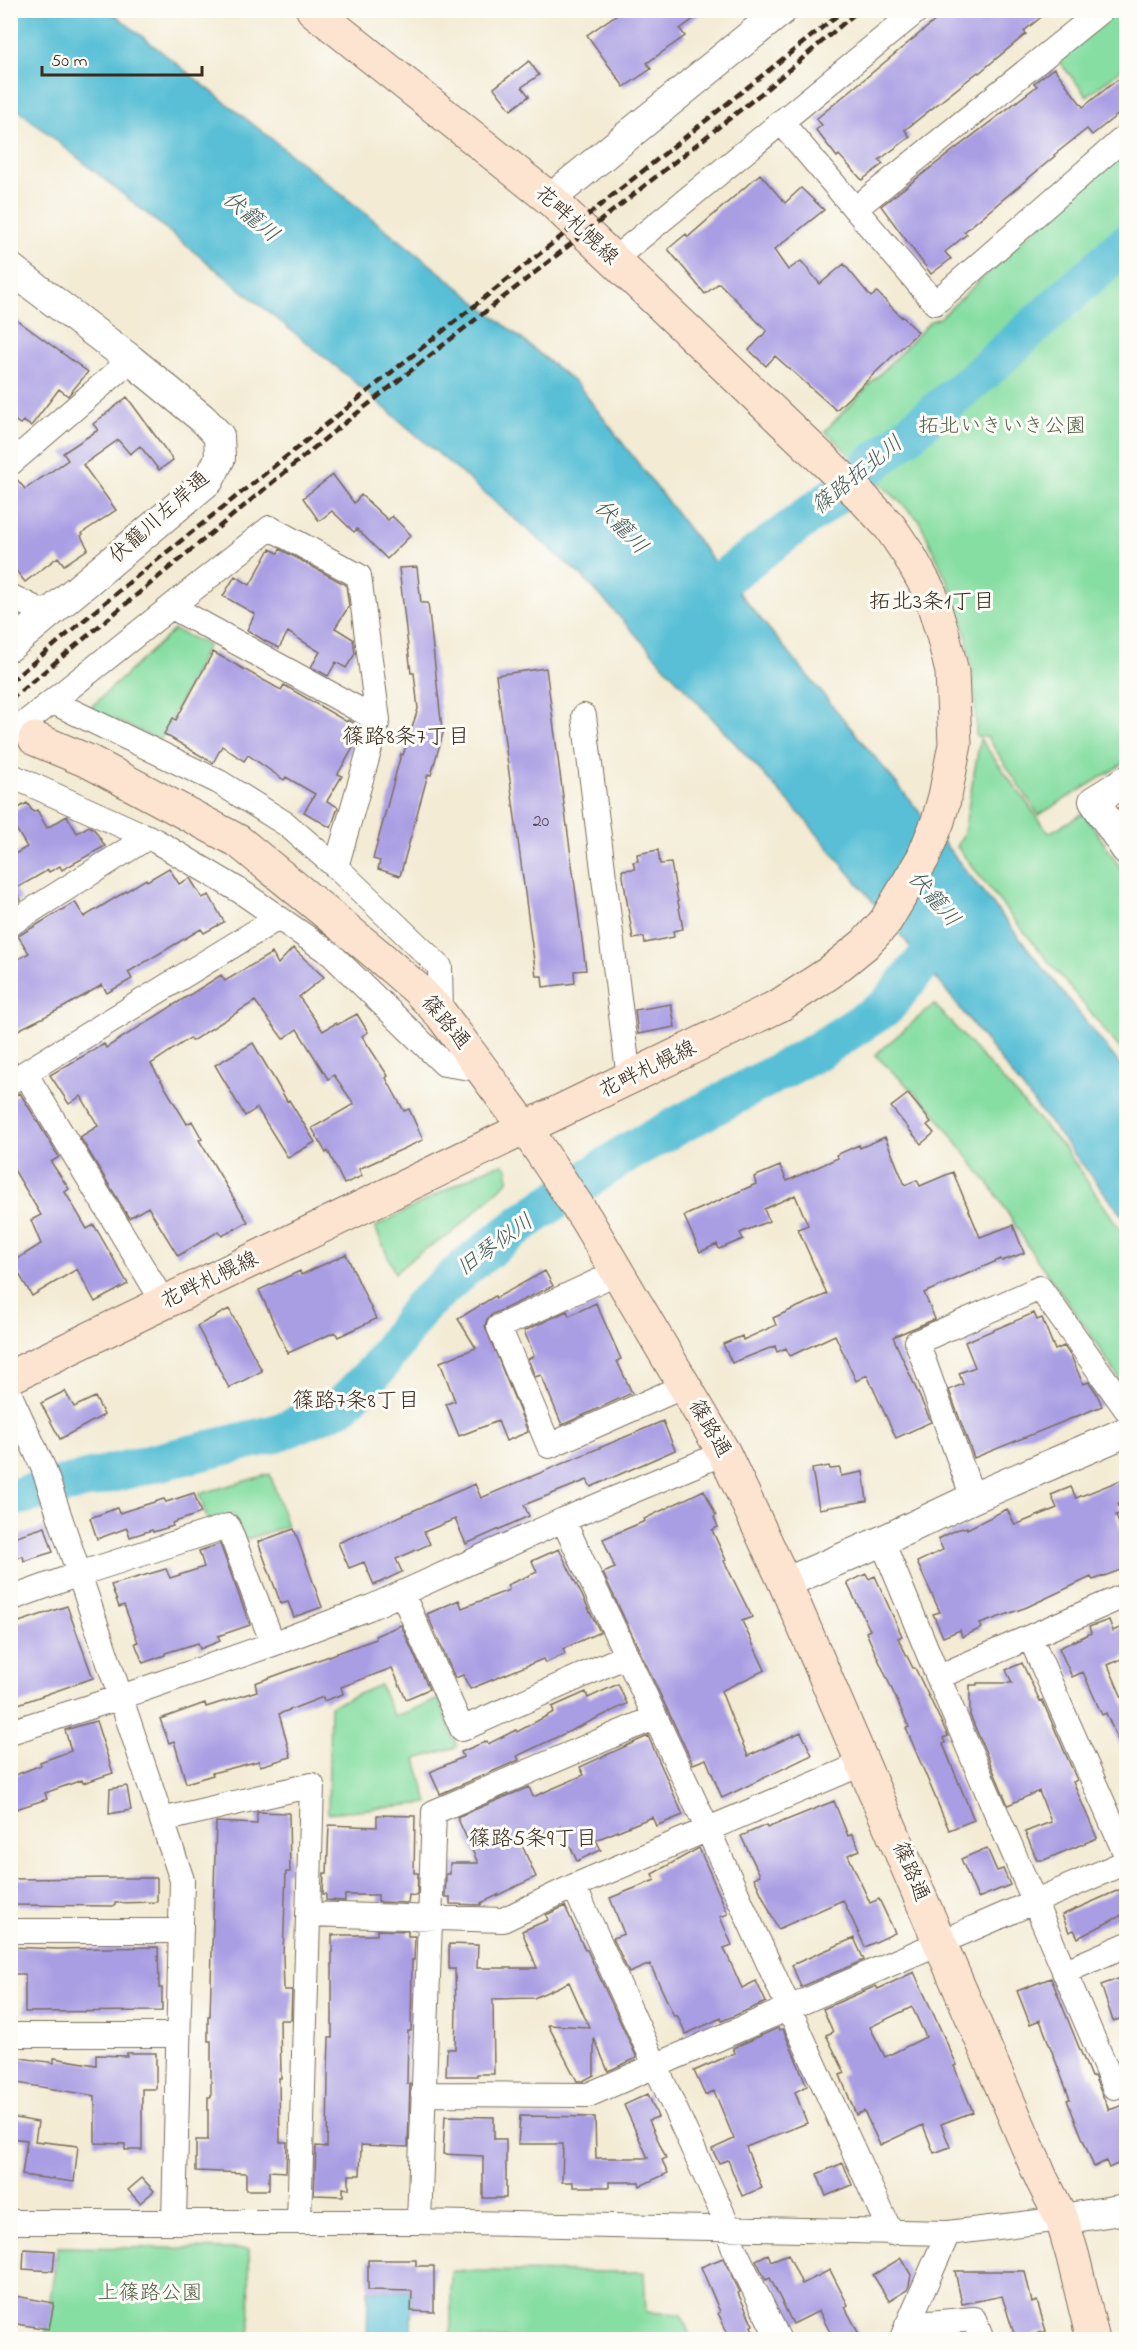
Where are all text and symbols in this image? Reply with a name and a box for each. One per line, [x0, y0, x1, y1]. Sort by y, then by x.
scale bar [42, 39, 202, 77]
text: 50 m [51, 49, 88, 75]
street label: 花畔札幌線 [527, 179, 625, 273]
water label: 伏籠川 [214, 185, 286, 251]
park label: 拓北いきいき公園 [918, 412, 1086, 442]
water label: 篠路拓北川 [805, 429, 911, 523]
street label: 伏籠川左岸通 [103, 465, 217, 571]
water label: 伏籠川 [586, 493, 654, 563]
district label: 拓北3条1丁目 [869, 587, 995, 619]
district label: 篠路8条7丁目 [342, 722, 470, 754]
house number: 20 [533, 809, 550, 835]
water label: 伏籠川 [899, 865, 967, 935]
street label: 篠路通 [413, 989, 477, 1057]
street label: 花畔札幌線 [594, 1034, 702, 1106]
water label: 旧琴似川 [451, 1207, 541, 1285]
street label: 花畔札幌線 [156, 1245, 264, 1317]
district label: 篠路7条8丁目 [292, 1386, 420, 1418]
street label: 篠路通 [680, 1394, 738, 1464]
district label: 篠路5条9丁目 [468, 1824, 598, 1856]
street label: 篠路通 [884, 1837, 936, 1907]
park label: 上篠路公園 [98, 2279, 203, 2309]

